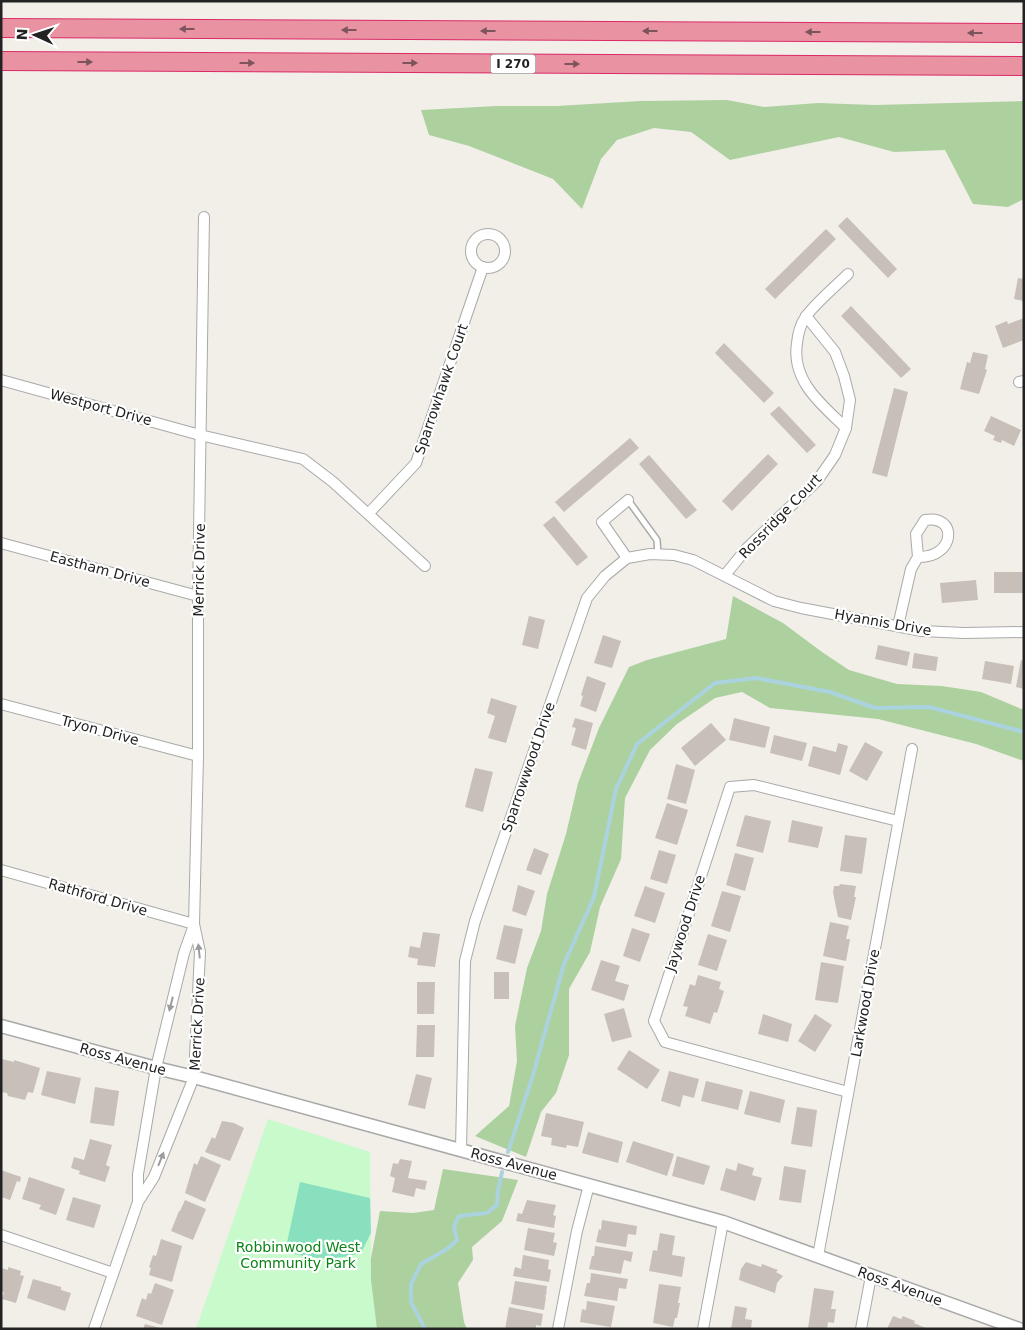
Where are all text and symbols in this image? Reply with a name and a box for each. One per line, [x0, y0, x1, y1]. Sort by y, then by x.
north arrow [10, 10, 60, 60]
one-way arrow [178, 25, 194, 33]
one-way arrow [341, 26, 357, 34]
one-way arrow [479, 27, 495, 35]
one-way arrow [642, 27, 658, 35]
text: N [14, 28, 30, 41]
one-way arrow [804, 28, 820, 36]
one-way arrow [967, 29, 983, 37]
road number: I 270 [490, 54, 536, 74]
one-way arrow [77, 58, 93, 66]
one-way arrow [240, 59, 256, 67]
one-way arrow [402, 59, 418, 67]
one-way arrow [565, 60, 581, 68]
street label: Sparrowhawk Court [411, 321, 471, 456]
street label: Westport Drive [48, 386, 154, 428]
street label: Rossridge Court [736, 470, 825, 562]
street label: Merrick Drive [190, 523, 208, 617]
street label: Eastham Drive [48, 548, 152, 590]
street label: Hyannis Drive [833, 606, 933, 638]
street label: Sparrowwood Drive [498, 700, 558, 834]
street label: Tryon Drive [58, 712, 141, 748]
street label: Jaywood Drive [662, 873, 708, 974]
street label: Rathford Drive [47, 875, 149, 919]
one-way arrow [195, 943, 203, 959]
street label: Larkwood Drive [848, 948, 882, 1058]
street label: Merrick Drive [187, 977, 207, 1071]
one-way arrow [167, 997, 175, 1012]
street label: Ross Avenue [78, 1040, 168, 1078]
street label: Ross Avenue [469, 1145, 559, 1183]
one-way arrow [158, 1152, 165, 1167]
park label: Robbinwood West Community Park [236, 1239, 361, 1271]
street label: Ross Avenue [856, 1263, 944, 1309]

